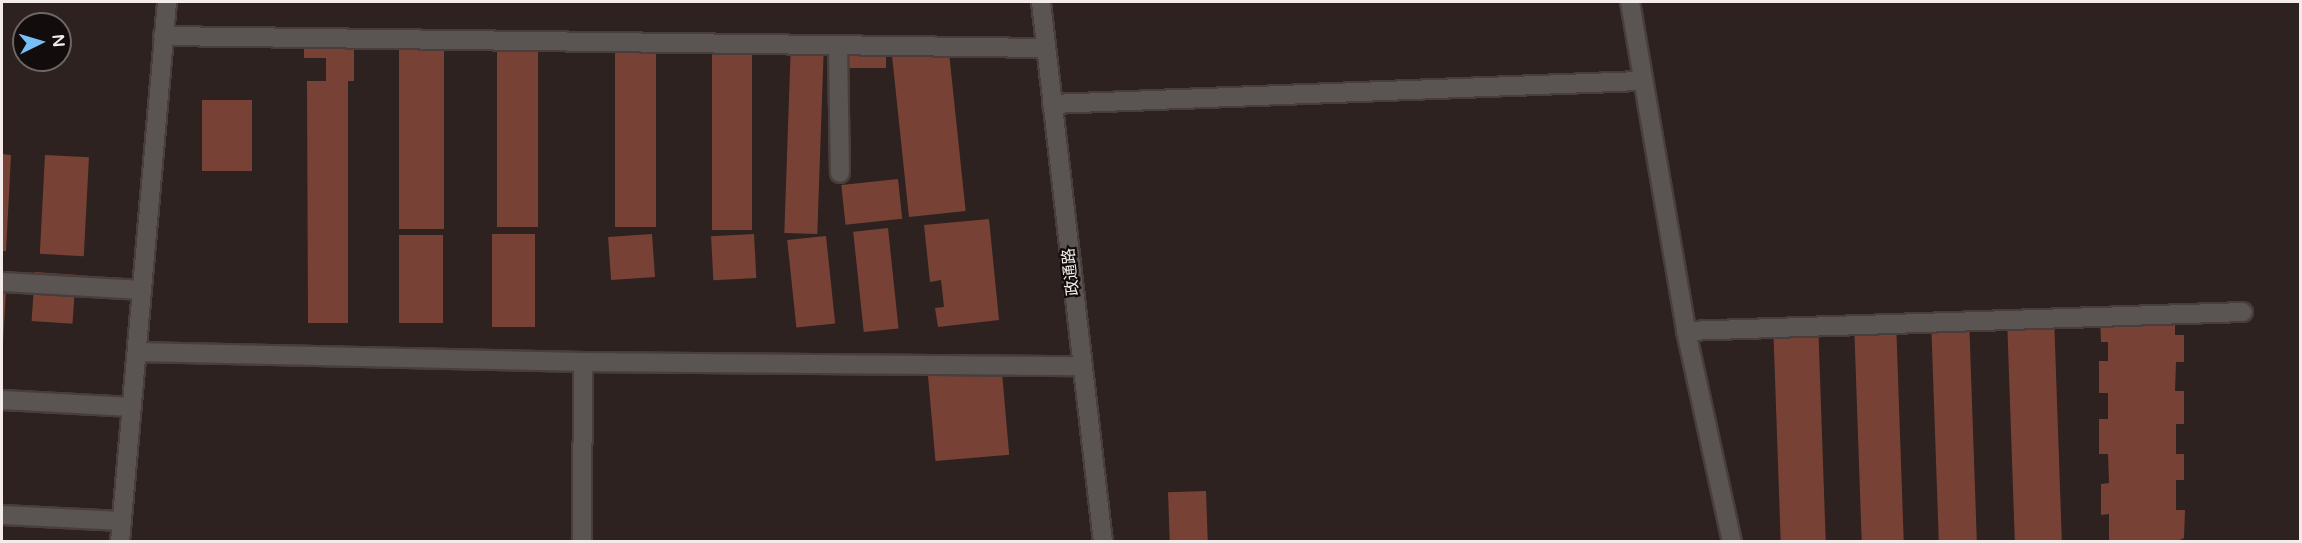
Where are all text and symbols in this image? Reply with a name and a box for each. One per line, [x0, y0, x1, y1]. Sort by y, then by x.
north arrow [12, 12, 72, 72]
text: N [47, 33, 68, 48]
street label: 政通路 [1059, 247, 1083, 297]

